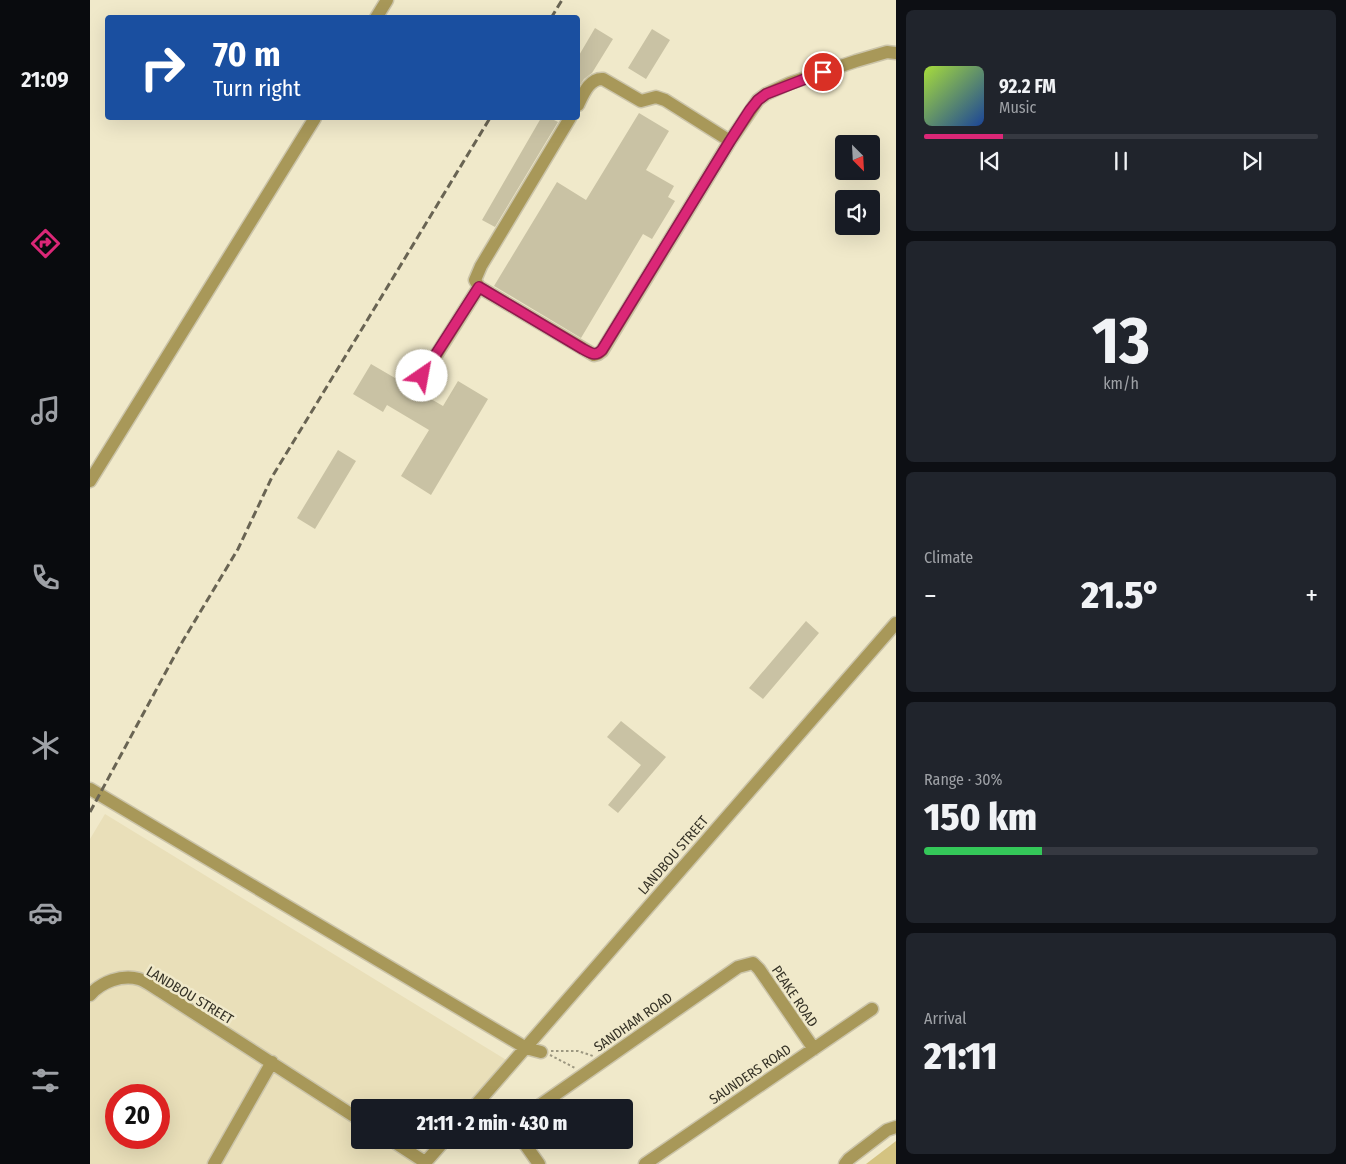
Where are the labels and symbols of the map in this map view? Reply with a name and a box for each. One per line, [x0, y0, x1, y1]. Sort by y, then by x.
pin [802, 51, 844, 93]
north arrow [835, 135, 880, 180]
position arrow [395, 349, 447, 401]
street label: LANDBOU STREET [635, 812, 712, 898]
street label: PEAKE ROAD [768, 962, 821, 1030]
street label: LANDBOU STREET [143, 963, 237, 1028]
street label: SANDHAM ROAD [591, 989, 676, 1056]
street label: SAUNDERS ROAD [706, 1041, 794, 1108]
speed limit sign: 20 [105, 1084, 170, 1149]

